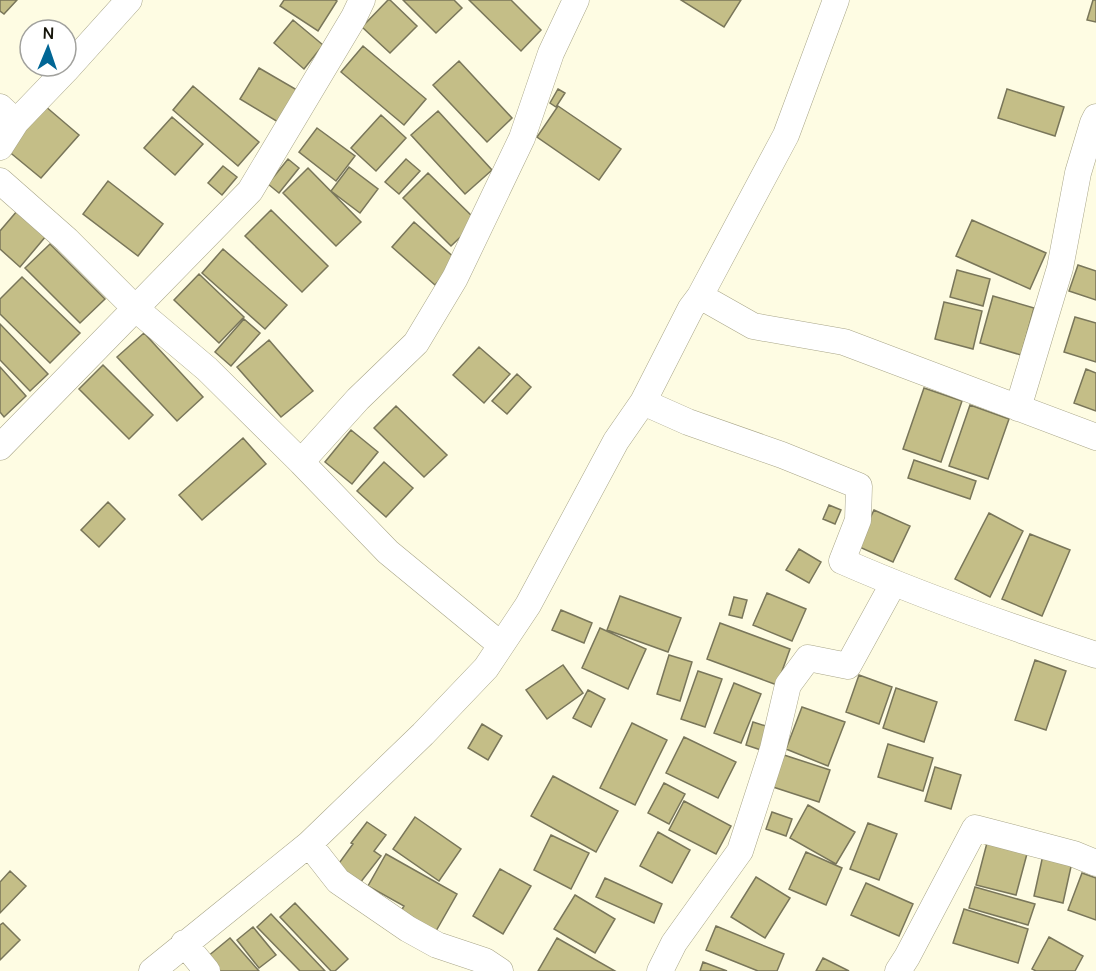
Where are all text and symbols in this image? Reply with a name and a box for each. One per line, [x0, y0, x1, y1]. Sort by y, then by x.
north arrow [18, 18, 78, 78]
text: N [42, 22, 55, 44]

